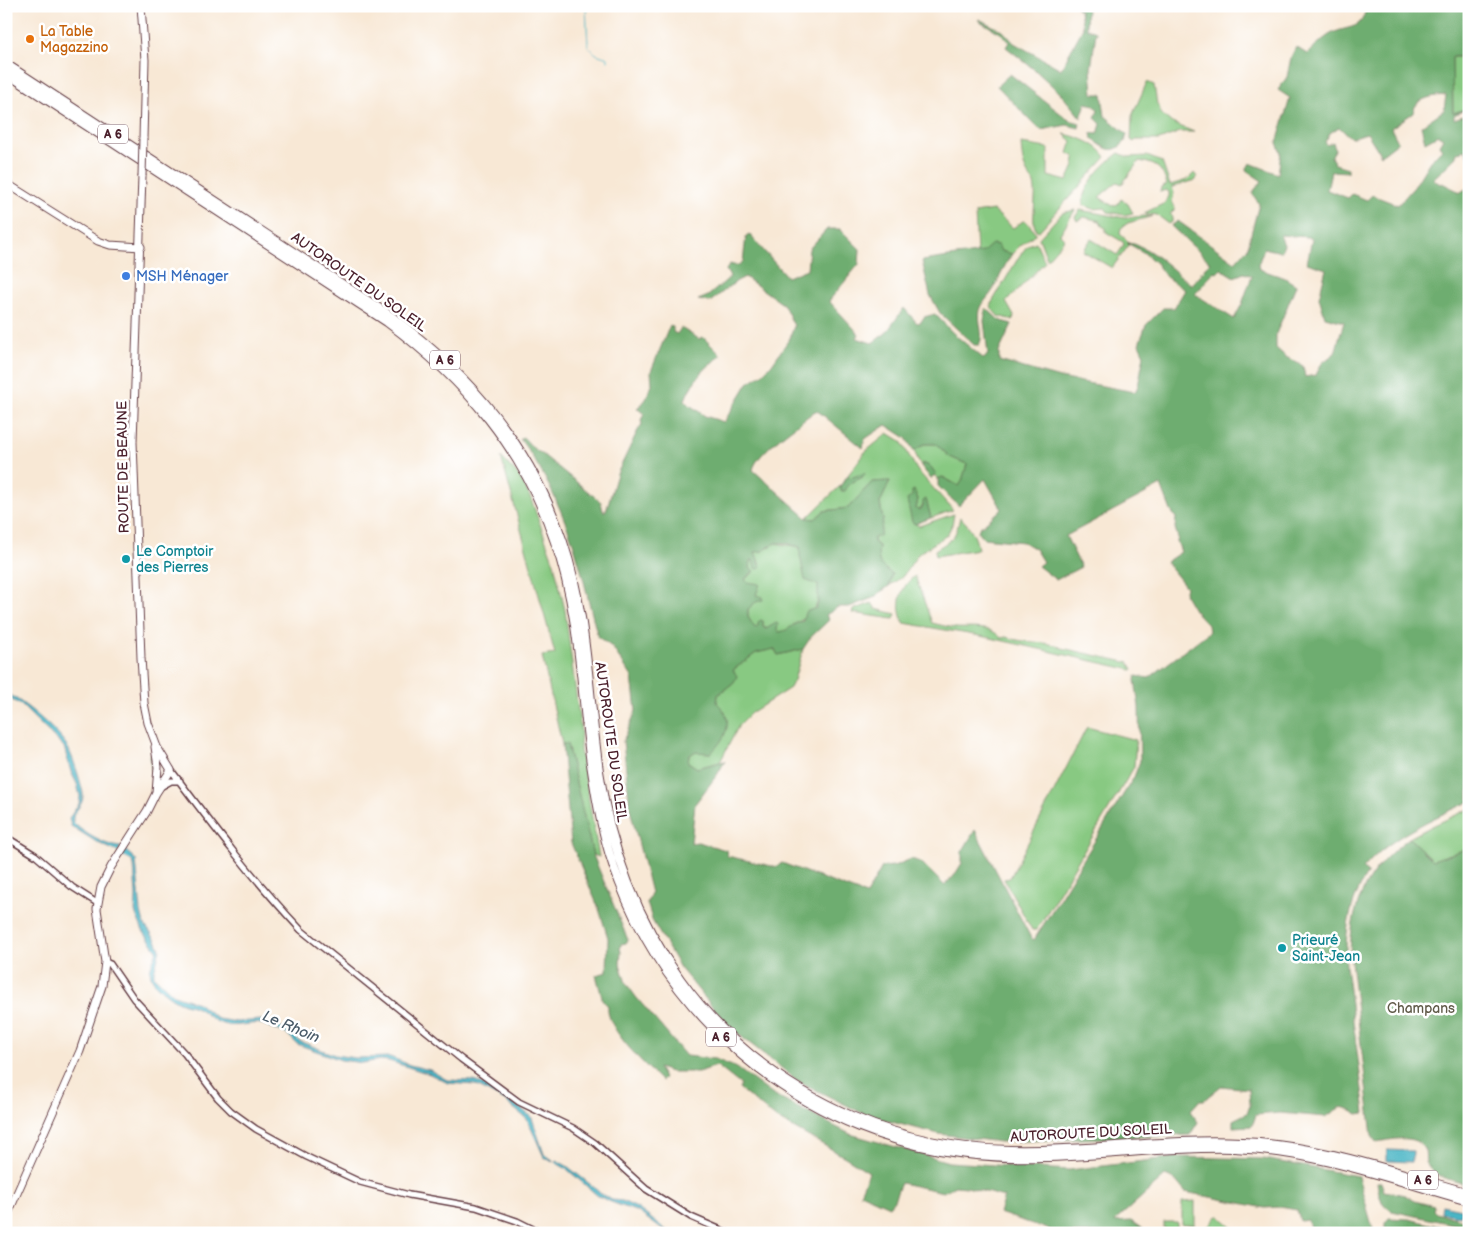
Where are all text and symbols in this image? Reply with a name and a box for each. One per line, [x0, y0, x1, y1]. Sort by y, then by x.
place label: La Table Magazzino [40, 23, 109, 56]
marker: La Table Magazzino [24, 33, 36, 45]
road number: A 6 [98, 125, 128, 144]
street label: AUTOROUTE DU SOLEIL [288, 229, 430, 335]
place label: MSH Ménager [136, 268, 229, 285]
marker: MSH Ménager [120, 270, 132, 282]
road number: A 6 [430, 350, 460, 370]
street label: ROUTE DE BEAUNE [113, 401, 133, 533]
place label: Le Comptoir des Pierres [136, 543, 214, 576]
marker: Le Comptoir des Pierres [120, 553, 132, 565]
street label: AUTOROUTE DU SOLEIL [591, 661, 631, 823]
place label: Prieuré Saint-Jean [1292, 932, 1360, 965]
marker: Prieuré Saint-Jean [1276, 942, 1288, 954]
park label: Champans [1387, 1000, 1455, 1017]
water label: Le Rhoin [260, 1007, 322, 1047]
road number: A 6 [706, 1028, 736, 1046]
street label: AUTOROUTE DU SOLEIL [1010, 1120, 1172, 1146]
road number: A 6 [1408, 1170, 1438, 1190]

